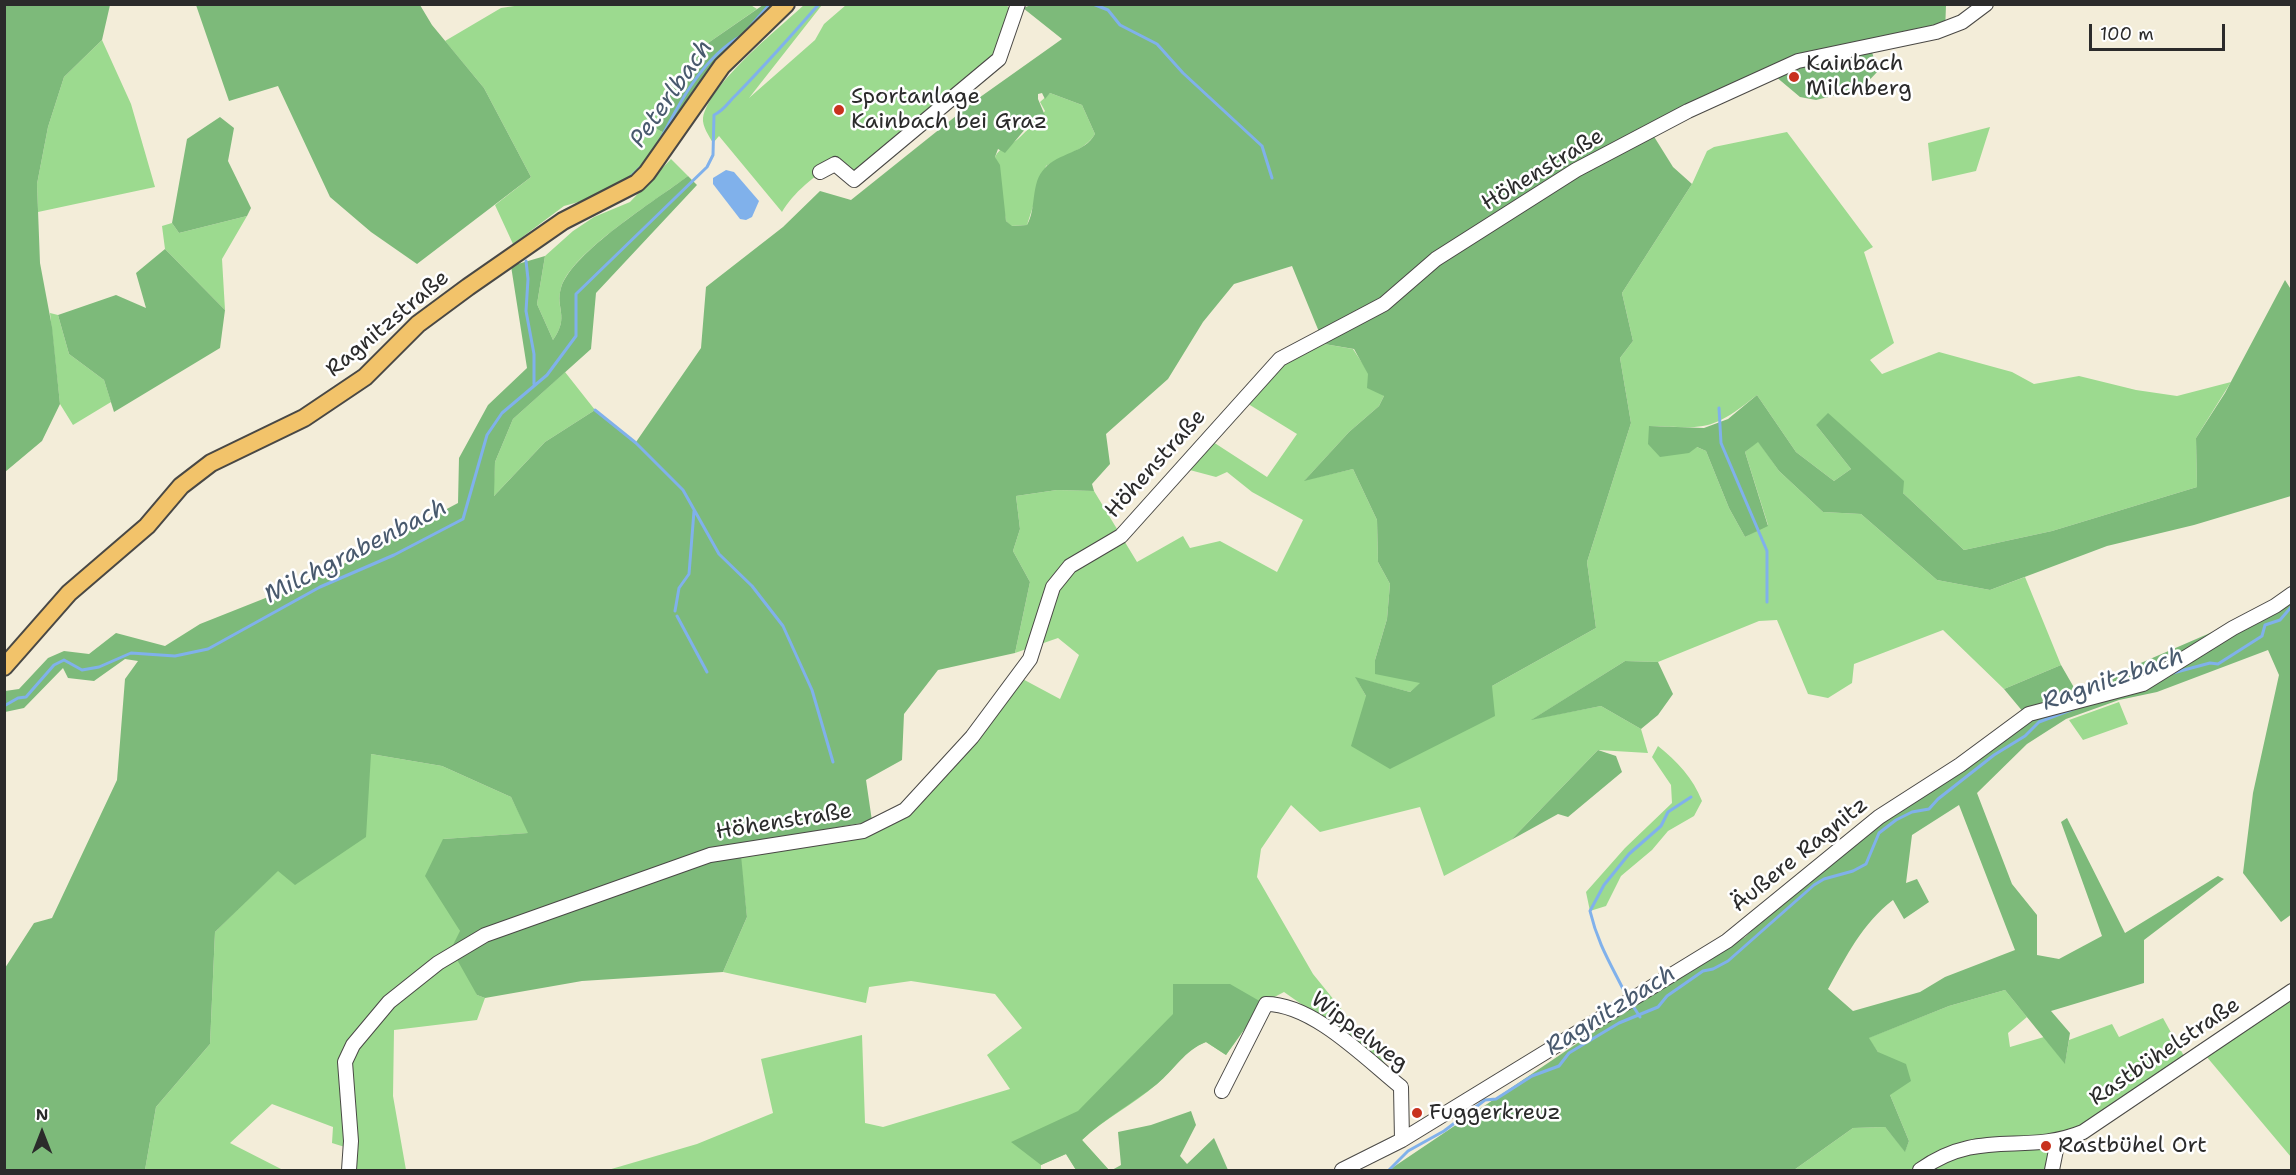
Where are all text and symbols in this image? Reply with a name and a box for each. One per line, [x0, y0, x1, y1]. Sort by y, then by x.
scale bar [2092, 12, 2228, 50]
text: 100 m [2100, 22, 2154, 46]
water label: Peterlbach [624, 35, 720, 153]
place label: Kainbach Milchberg [1806, 51, 1912, 102]
marker: Kainbach Milchberg [1787, 70, 1801, 84]
place label: Sportanlage Kainbach bei Graz [851, 84, 1047, 136]
marker: Sportanlage Kainbach bei Graz [832, 103, 846, 117]
street label: Höhenstraße [1477, 123, 1609, 217]
street label: Ragnitzstraße [321, 265, 455, 383]
street label: Höhenstraße [1100, 404, 1212, 524]
water label: Milchgrabenbach [260, 493, 452, 611]
water label: Ragnitzbach [2038, 642, 2188, 718]
street label: Äußere Ragnitz [1726, 792, 1874, 918]
street label: Höhenstraße [714, 798, 854, 846]
water label: Ragnitzbach [1541, 960, 1681, 1062]
street label: Wippelweg [1305, 987, 1413, 1077]
street label: Rastbühelstraße [2085, 992, 2245, 1112]
place label: Fuggerkreuz [1429, 1100, 1561, 1126]
north arrow [12, 1103, 72, 1163]
text: N [36, 1104, 48, 1125]
marker: Fuggerkreuz [1410, 1106, 1424, 1120]
place label: Rastbühel Ort [2058, 1133, 2207, 1159]
marker: Rastbühel Ort [2039, 1139, 2053, 1153]

